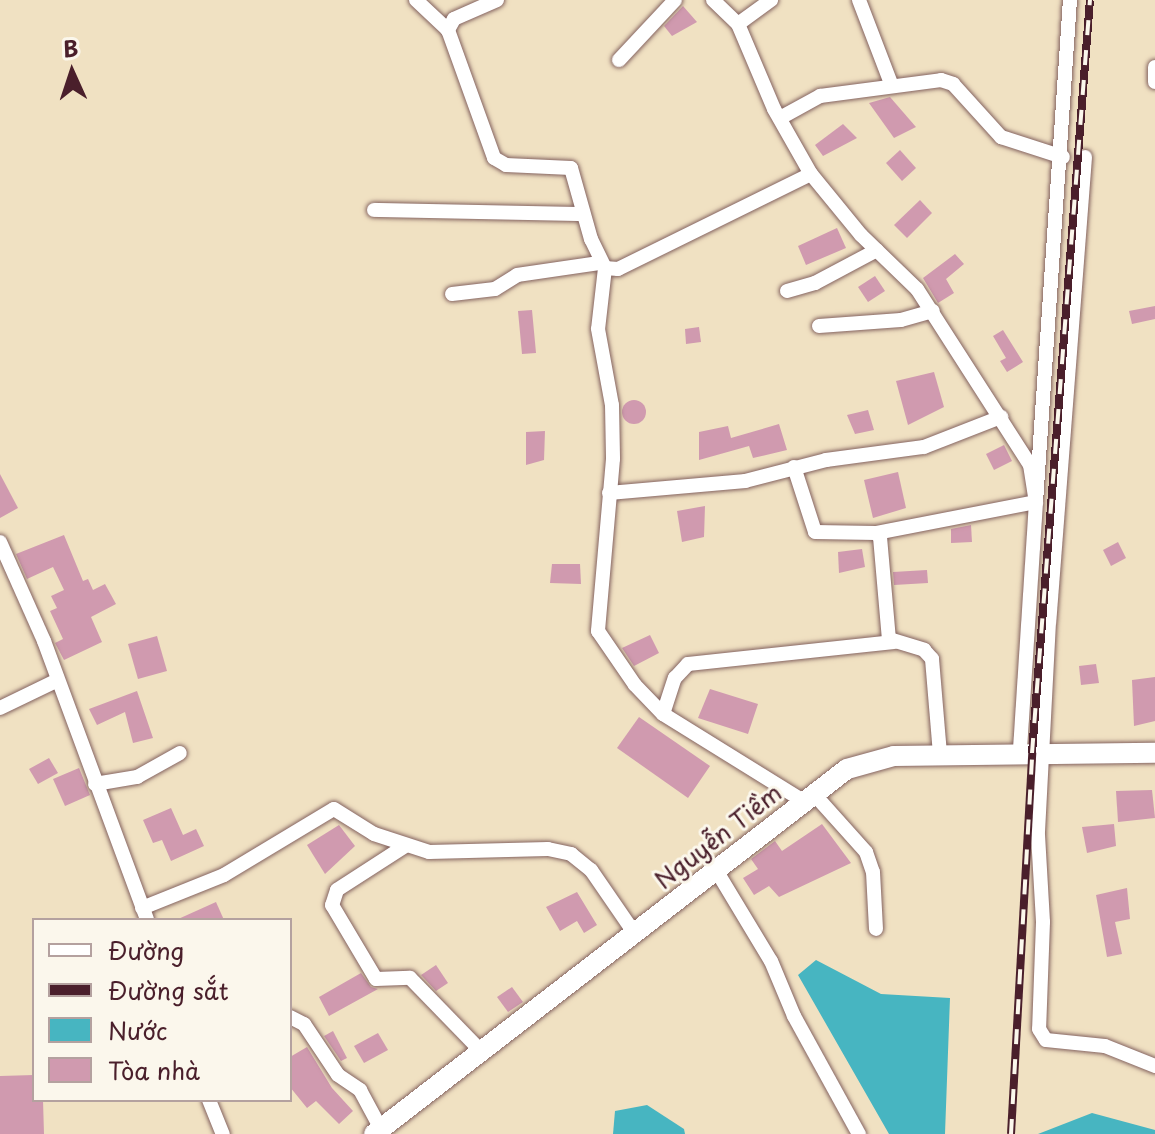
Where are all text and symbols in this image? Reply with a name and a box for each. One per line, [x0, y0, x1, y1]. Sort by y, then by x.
text: B [62, 31, 79, 64]
north arrow [32, 32, 112, 112]
street label: Nguyễn Tiềm [649, 777, 787, 895]
legend [32, 918, 292, 1102]
text: Đường [108, 932, 184, 968]
text: Đường sắt [108, 972, 229, 1008]
text: Nước [108, 1012, 167, 1048]
text: Tòa nhà [108, 1052, 200, 1088]

